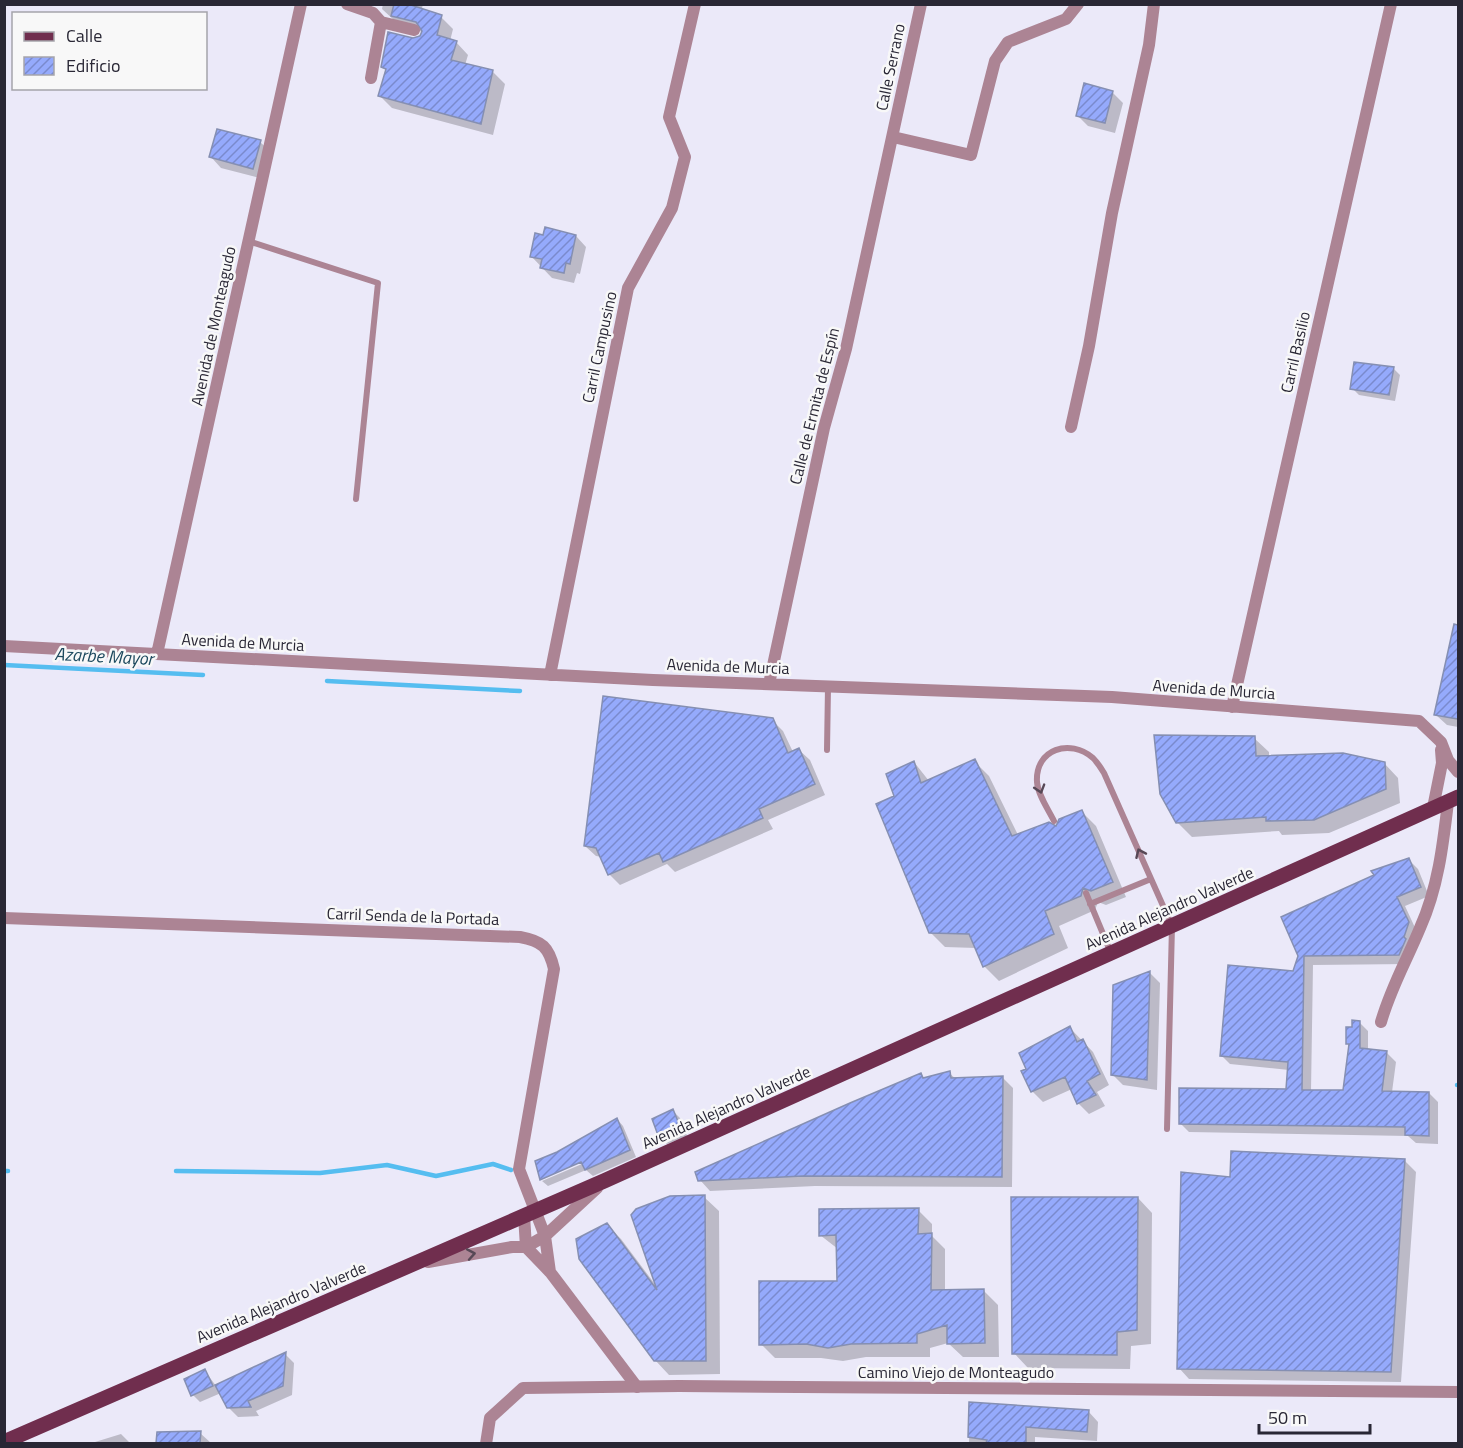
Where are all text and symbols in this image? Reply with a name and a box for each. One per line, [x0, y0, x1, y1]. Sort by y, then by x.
legend [12, 12, 207, 90]
street label: Calle Serrano [869, 21, 911, 113]
text: Calle [66, 22, 102, 49]
text: Edificio [66, 52, 120, 79]
street label: Avenida de Monteagudo [184, 244, 242, 408]
street label: Carril Campusino [575, 289, 623, 405]
street label: Carril Basilio [1274, 309, 1316, 395]
street label: Calle de Ermita de Espín [783, 325, 845, 487]
street label: Avenida de Murcia [181, 627, 305, 657]
water label: Azarbe Mayor [54, 640, 156, 672]
street label: Avenida de Murcia [666, 652, 790, 680]
street label: Avenida de Murcia [1152, 673, 1276, 705]
one-way arrow [1033, 783, 1045, 794]
one-way arrow [1135, 849, 1147, 860]
street label: Avenida Alejandro Valverde [1081, 860, 1257, 956]
street label: Carril Senda de la Portada [326, 901, 500, 931]
street label: Avenida Alejandro Valverde [638, 1059, 814, 1155]
one-way arrow [467, 1249, 476, 1261]
street label: Avenida Alejandro Valverde [192, 1255, 370, 1349]
street label: Camino Viejo de Monteagudo [858, 1360, 1054, 1384]
scale bar [1259, 1397, 1370, 1435]
text: 50 m [1268, 1404, 1307, 1431]

